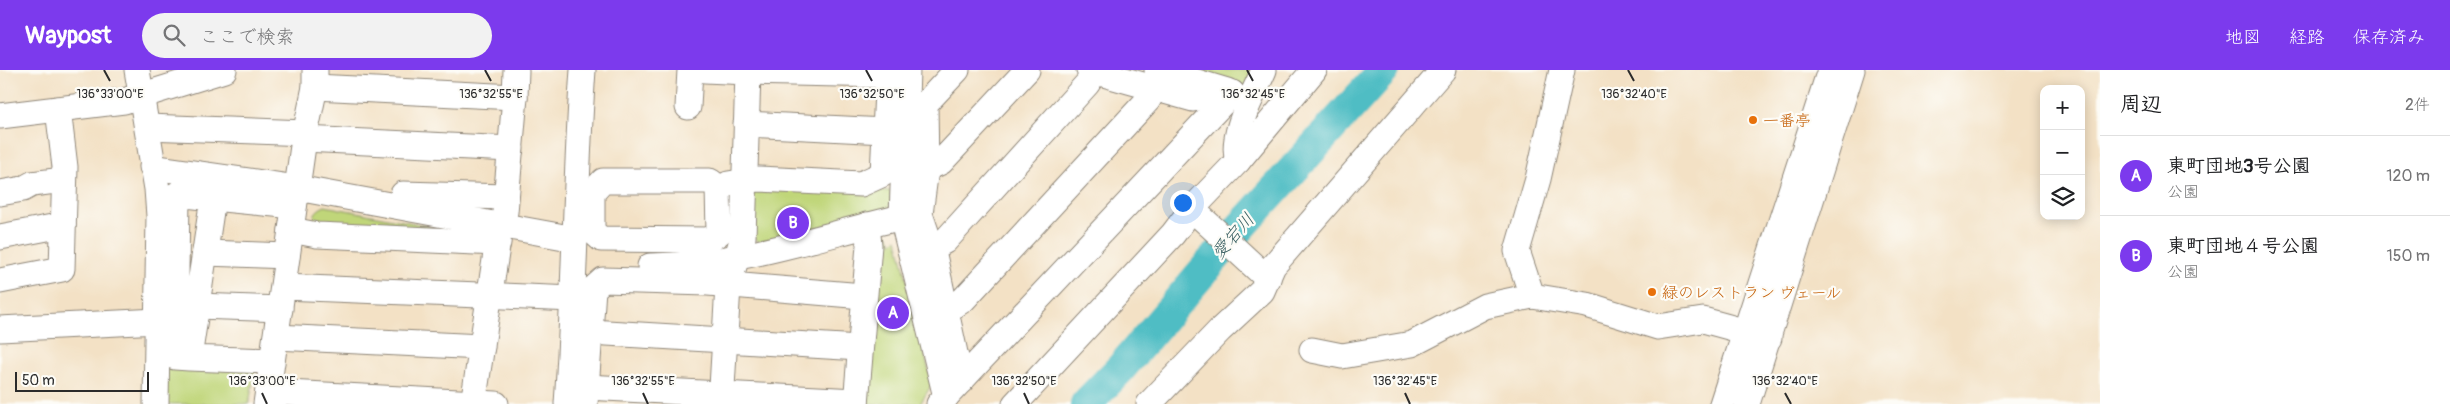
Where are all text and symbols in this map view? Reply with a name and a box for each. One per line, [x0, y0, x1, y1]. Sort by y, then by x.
search box [142, 13, 492, 58]
text: Waypost [25, 21, 112, 50]
icon: search [160, 21, 188, 49]
text: ここで検索 [200, 25, 295, 49]
text: 地図 [2225, 26, 2261, 49]
text: 経路 [2289, 26, 2325, 49]
text: 保存済み [2353, 26, 2425, 49]
map controls [2040, 85, 2085, 220]
button: + [2040, 85, 2085, 130]
text: 136°33'00"E [77, 87, 143, 102]
text: 136°32'55"E [459, 87, 523, 102]
text: 136°32'50"E [839, 87, 905, 102]
text: 136°32'45"E [1221, 87, 1285, 102]
text: 136°32'40"E [1601, 87, 1667, 102]
text: 周辺 [2120, 91, 2162, 118]
text: 2件 [2405, 95, 2430, 115]
place label: 一番亭 [1763, 111, 1811, 131]
marker: 一番亭 [1747, 114, 1759, 126]
button: − [2040, 130, 2085, 175]
text: 東町団地3号公園 [2167, 154, 2311, 178]
text: A [2131, 166, 2141, 186]
text: 120 m [2386, 166, 2430, 186]
button: layers [2040, 175, 2085, 220]
text: 公園 [2167, 182, 2199, 202]
your location [1170, 190, 1196, 216]
pin: B [777, 204, 809, 242]
water label: 愛宕川 [1207, 208, 1260, 264]
text: 東町団地４号公園 [2167, 234, 2319, 258]
text: B [2131, 246, 2141, 266]
text: 150 m [2386, 246, 2430, 266]
text: 公園 [2167, 262, 2199, 282]
place label: 緑のレストラン ヴェール [1662, 283, 1842, 303]
marker: 緑のレストラン ヴェール [1646, 286, 1658, 298]
pin: A [877, 294, 909, 332]
scale bar [15, 369, 149, 392]
text: 50 m [22, 372, 55, 389]
text: 136°33'00"E [229, 374, 295, 389]
text: 136°32'55"E [611, 374, 675, 389]
text: 136°32'50"E [991, 374, 1057, 389]
text: 136°32'45"E [1373, 374, 1437, 389]
text: 136°32'40"E [1752, 374, 1818, 389]

